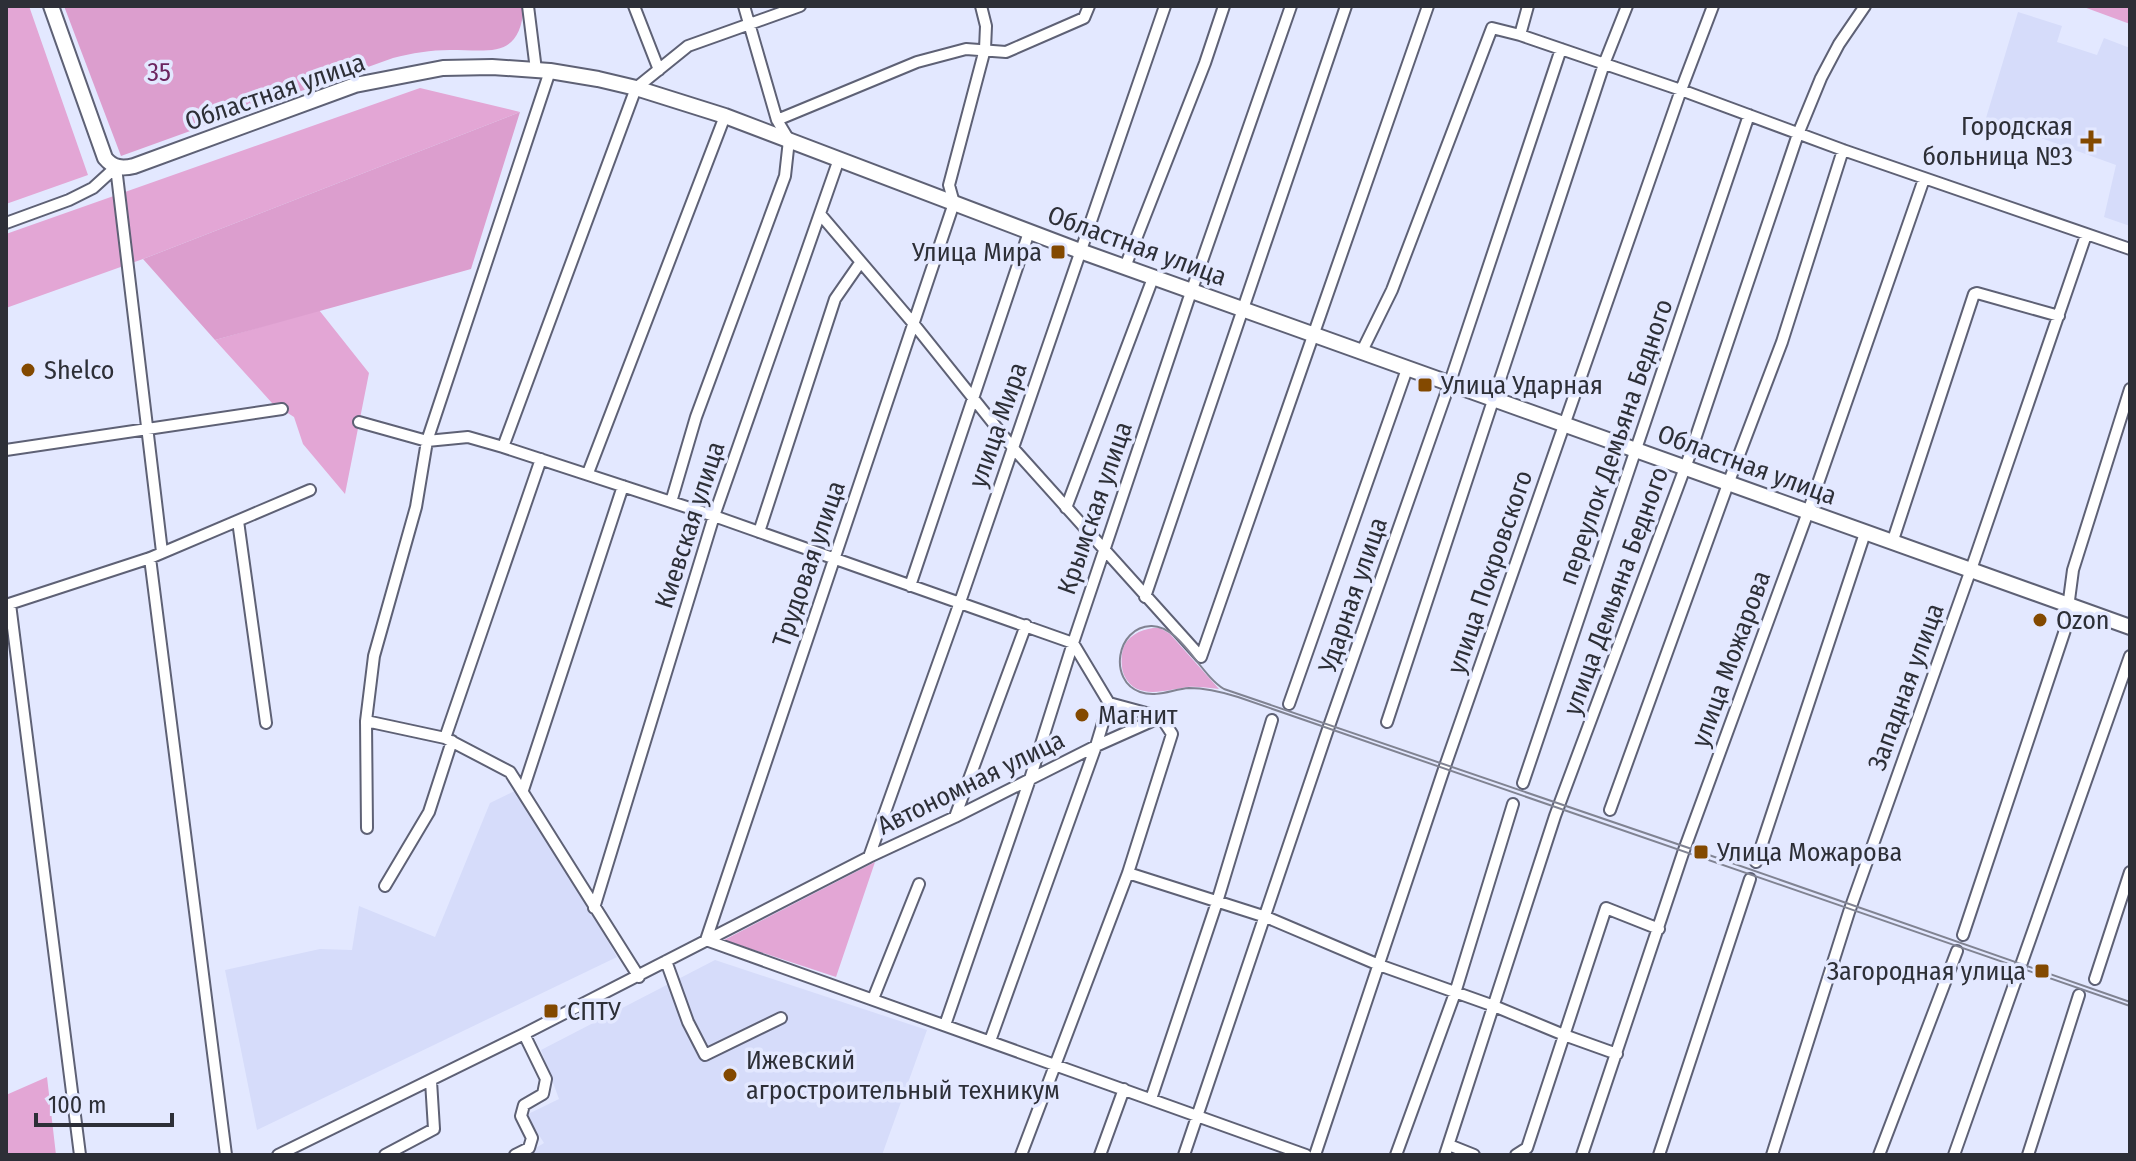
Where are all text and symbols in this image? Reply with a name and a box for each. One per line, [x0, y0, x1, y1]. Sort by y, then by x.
street label: Областная улица [181, 47, 369, 137]
park label: 35 [147, 57, 171, 88]
place label: Городская больница №3 [1922, 111, 2073, 172]
marker: Городская больница №3 [2080, 130, 2102, 152]
street label: Областная улица [1043, 199, 1231, 293]
place label: Улица Мира [911, 237, 1042, 268]
marker: Улица Мира [1049, 243, 1067, 261]
street label: переулок Демьяна Бедного [1552, 295, 1680, 589]
place label: Shelco [44, 355, 115, 386]
street label: улица Мира [962, 358, 1034, 492]
marker: Shelco [19, 361, 37, 379]
place label: Улица Ударная [1440, 370, 1603, 401]
marker: Улица Ударная [1416, 376, 1434, 394]
street label: Крымская улица [1051, 418, 1139, 598]
street label: Областная улица [1653, 418, 1841, 512]
street label: Киевская улица [648, 438, 732, 612]
street label: улица Демьяна Бедного [1557, 463, 1675, 719]
street label: улица Покровского [1441, 466, 1539, 678]
street label: Трудовая улица [766, 477, 852, 651]
street label: Ударная улица [1312, 513, 1394, 677]
street label: улица Можарова [1685, 567, 1777, 751]
street label: Западная улица [1861, 599, 1951, 775]
place label: Ozon [2056, 605, 2110, 636]
marker: Ozon [2031, 611, 2049, 629]
place label: Магнит [1098, 700, 1178, 731]
marker: Магнит [1073, 706, 1091, 724]
street label: Автономная улица [873, 724, 1069, 842]
place label: Улица Можарова [1716, 837, 1902, 868]
marker: Улица Можарова [1692, 843, 1710, 861]
place label: Загородная улица [1827, 956, 2026, 987]
marker: Загородная улица [2033, 962, 2051, 980]
place label: СПТУ [567, 996, 621, 1027]
marker: СПТУ [542, 1002, 560, 1020]
place label: Ижевский агростроительный техникум [746, 1045, 1060, 1106]
marker: Ижевский агростроительный техникум [721, 1066, 739, 1084]
scale bar [36, 1077, 172, 1127]
text: 100 m [48, 1091, 106, 1119]

